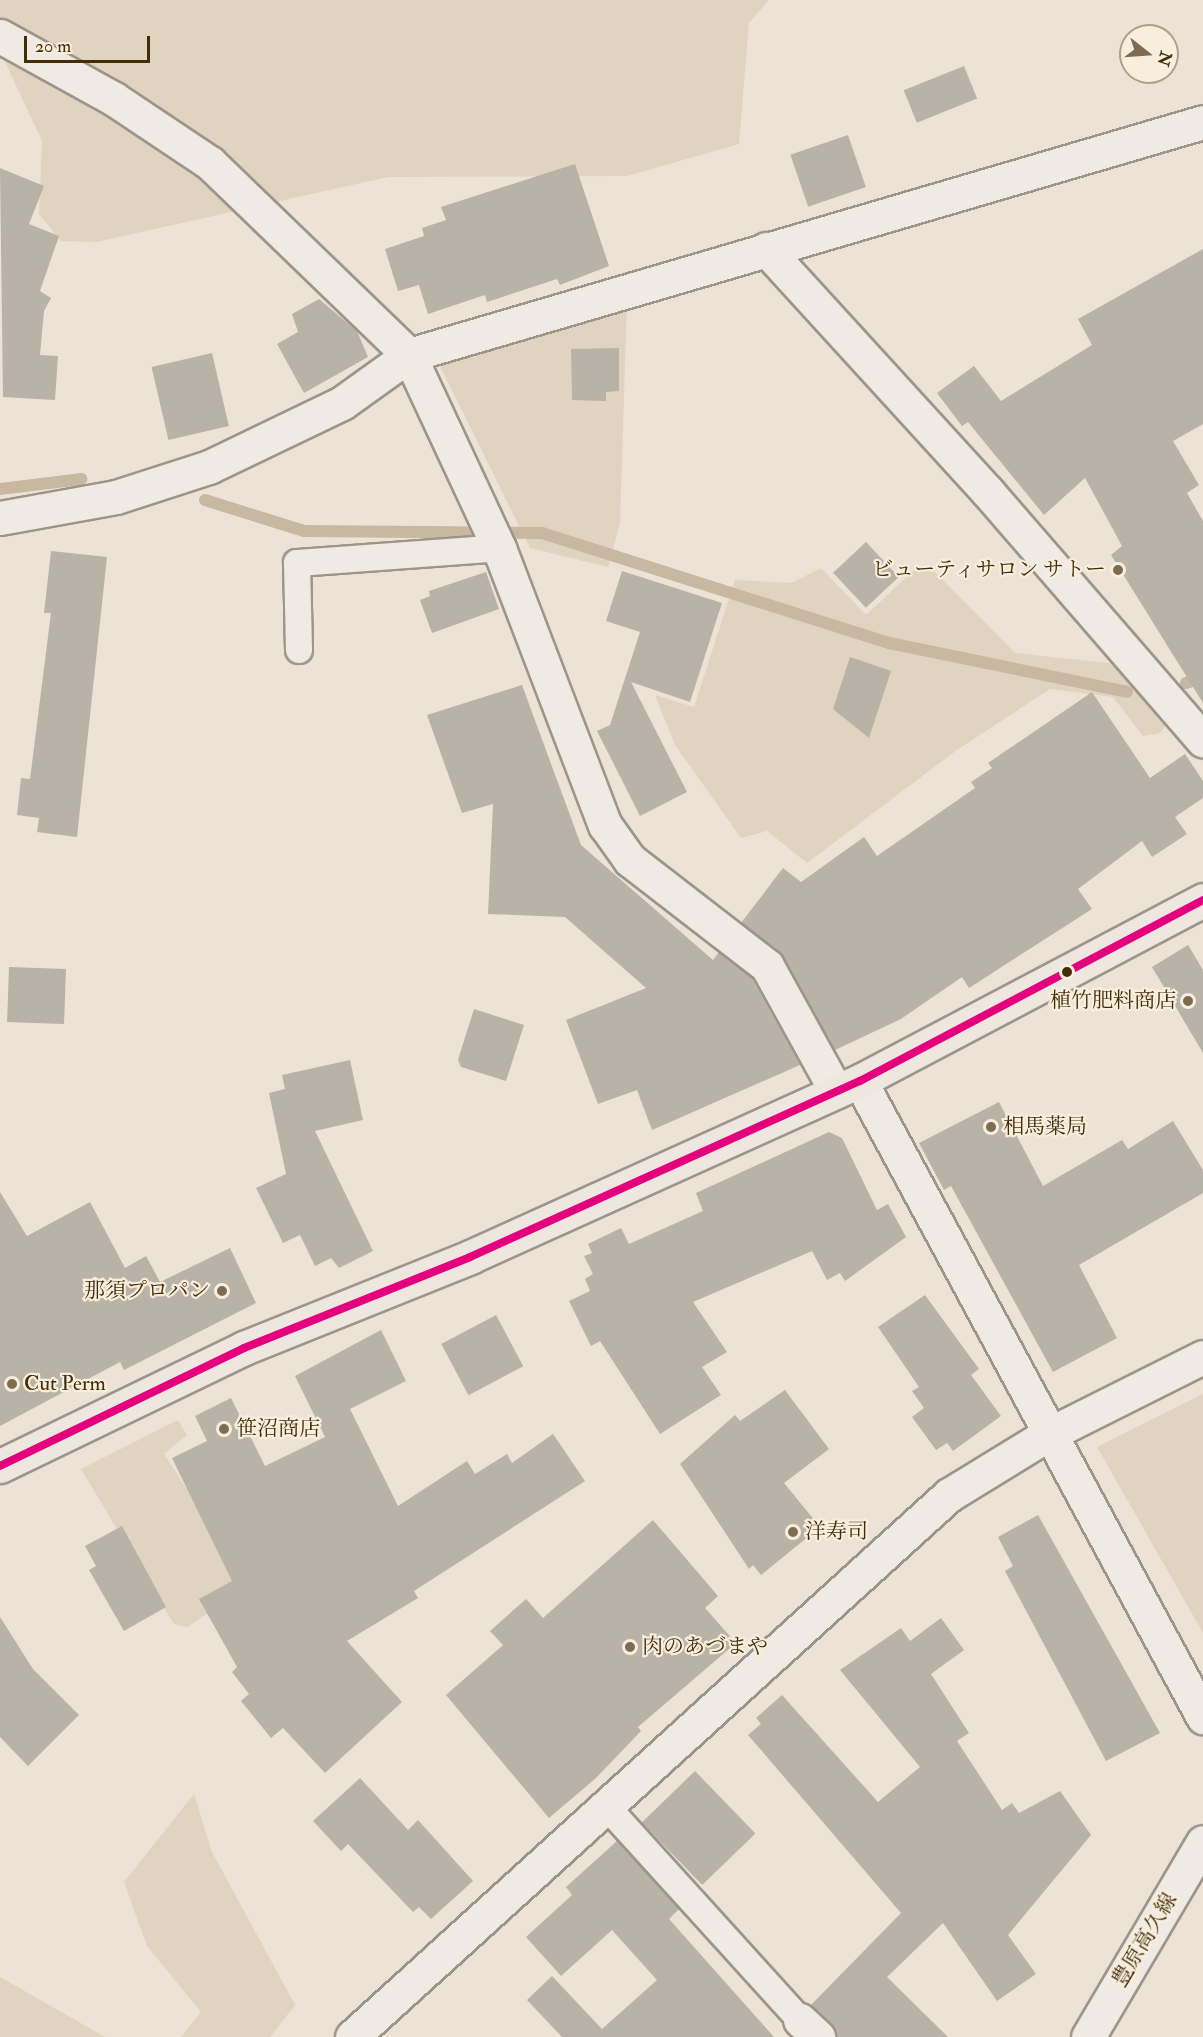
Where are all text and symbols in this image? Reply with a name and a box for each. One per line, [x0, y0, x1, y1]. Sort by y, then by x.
scale bar [27, 24, 153, 62]
north arrow [1119, 24, 1179, 84]
text: 20 m [35, 35, 71, 58]
text: N [1153, 49, 1176, 68]
place label: ビューティサロン サトー [871, 557, 1106, 583]
marker: ビューティサロン サトー [1111, 563, 1125, 577]
unlabelled marker [1061, 966, 1073, 978]
place label: 植竹肥料商店 [1050, 988, 1176, 1014]
marker: 植竹肥料商店 [1181, 994, 1195, 1008]
place label: 相馬薬局 [1003, 1114, 1087, 1140]
marker: 相馬薬局 [984, 1120, 998, 1134]
place label: 那須プロパン [84, 1278, 210, 1304]
marker: 那須プロパン [215, 1284, 229, 1298]
place label: Cut Perm [24, 1371, 106, 1397]
marker: Cut Perm [5, 1377, 19, 1391]
place label: 笹沼商店 [236, 1416, 320, 1442]
marker: 笹沼商店 [217, 1422, 231, 1436]
place label: 洋寿司 [805, 1519, 868, 1545]
marker: 洋寿司 [786, 1525, 800, 1539]
place label: 肉のあづまや [642, 1634, 768, 1660]
marker: 肉のあづまや [623, 1640, 637, 1654]
street label: 豊原高久線 [1107, 1889, 1183, 1991]

